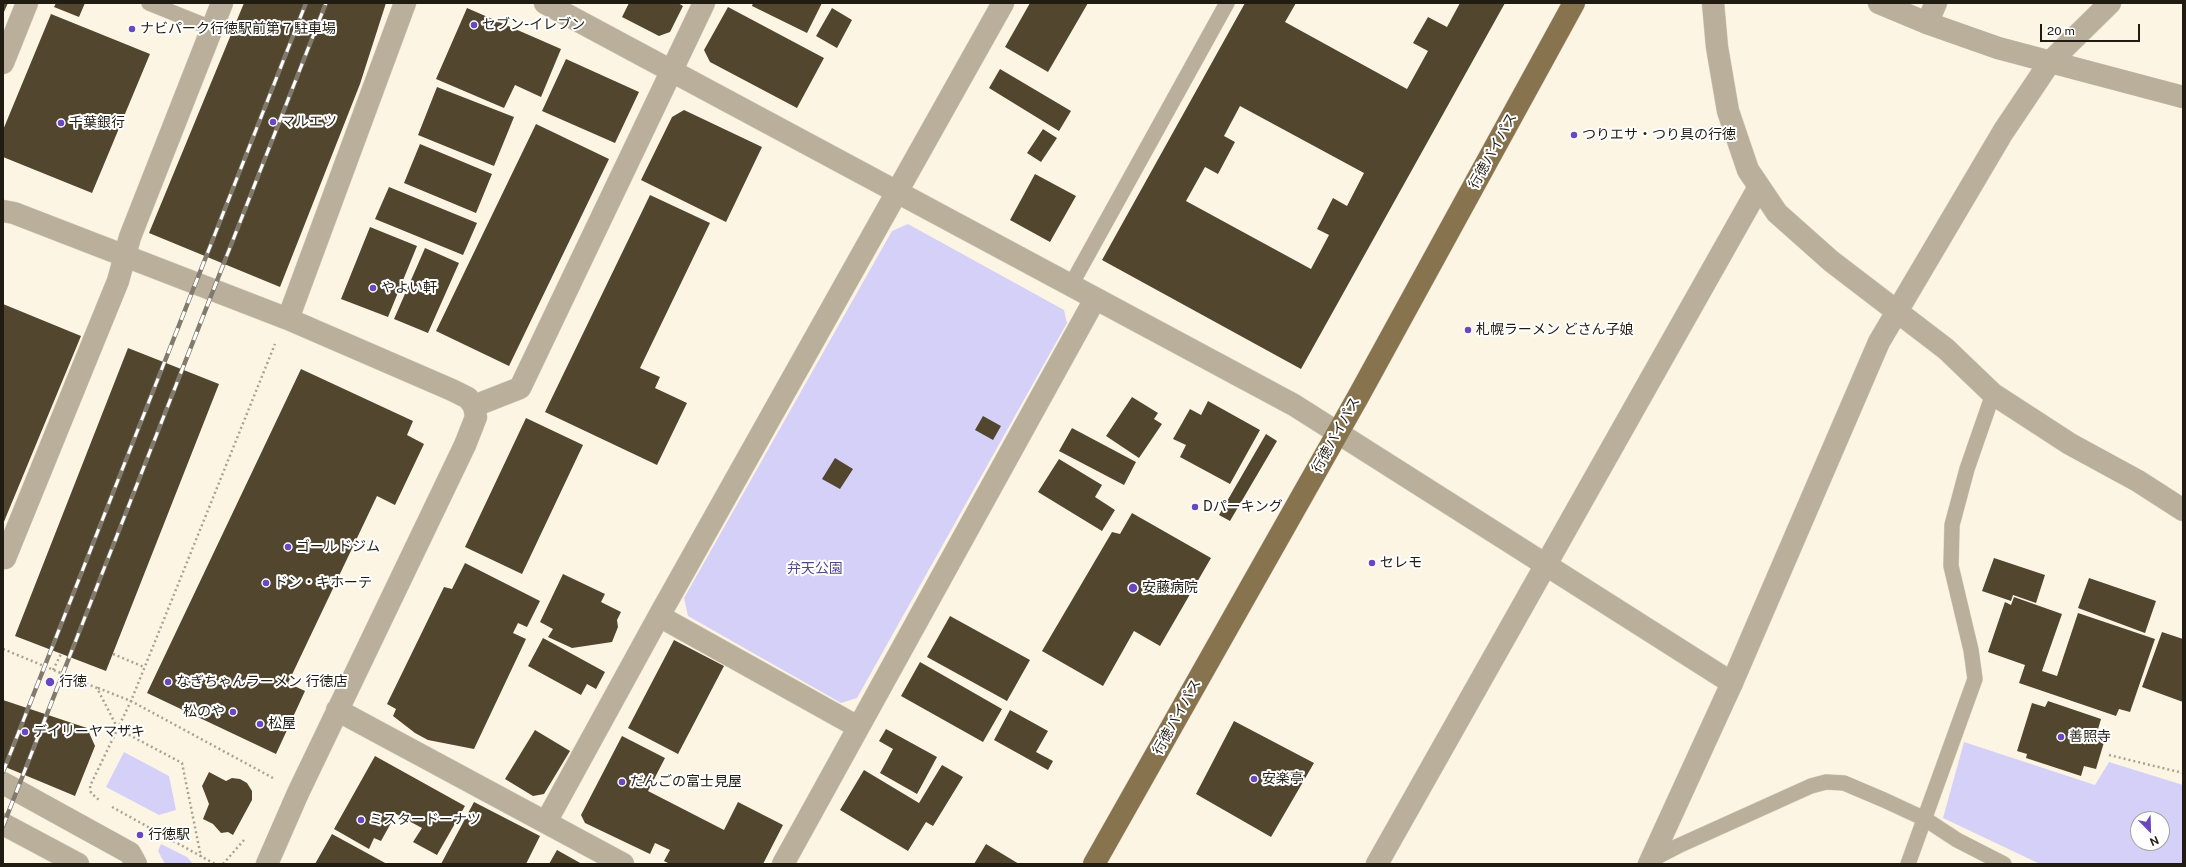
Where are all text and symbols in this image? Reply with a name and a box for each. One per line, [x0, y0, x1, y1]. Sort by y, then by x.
scale bar [2042, 16, 2142, 42]
place label: セブン-イレブン [482, 17, 585, 33]
marker: セブン-イレブン [469, 20, 479, 30]
place label: ナビパーク行徳駅前第７駐車場 [140, 21, 336, 37]
marker: ナビパーク行徳駅前第７駐車場 [127, 24, 137, 34]
text: 20 m [2047, 24, 2075, 38]
street label: 行徳バイパス [1465, 110, 1521, 192]
place label: マルエツ [281, 114, 337, 130]
place label: 千葉銀行 [69, 115, 125, 131]
marker: マルエツ [268, 117, 278, 127]
marker: 千葉銀行 [56, 118, 66, 128]
place label: つりエサ・つり具の行徳 [1582, 127, 1736, 143]
marker: つりエサ・つり具の行徳 [1569, 130, 1579, 140]
place label: やよい軒 [381, 280, 437, 296]
marker: やよい軒 [368, 283, 378, 293]
place label: 札幌ラーメン どさん子娘 [1476, 322, 1633, 338]
marker: 札幌ラーメン どさん子娘 [1463, 325, 1473, 335]
street label: 行徳バイパス [1308, 394, 1364, 476]
place label: Dパーキング [1203, 499, 1283, 515]
marker: Dパーキング [1190, 502, 1200, 512]
place label: ゴールドジム [296, 539, 380, 555]
marker: ゴールドジム [283, 542, 293, 552]
place label: セレモ [1380, 555, 1422, 571]
marker: セレモ [1367, 558, 1377, 568]
park label: 弁天公園 [787, 561, 843, 577]
place label: ドン・キホーテ [274, 575, 372, 591]
marker: ドン・キホーテ [261, 578, 271, 588]
place label: 安藤病院 [1142, 580, 1198, 596]
marker: 安藤病院 [1127, 582, 1139, 594]
place label: 行徳 [59, 674, 87, 690]
place label: なぎちゃんラーメン 行徳店 [176, 674, 347, 690]
marker: 行徳 [44, 676, 56, 688]
street label: 行徳バイパス [1149, 676, 1205, 758]
marker: なぎちゃんラーメン 行徳店 [163, 677, 173, 687]
place label: 松のや [183, 704, 225, 720]
marker: 松のや [228, 707, 238, 717]
place label: 松屋 [268, 716, 296, 732]
marker: 松屋 [255, 719, 265, 729]
place label: デイリーヤマザキ [33, 724, 145, 740]
marker: デイリーヤマザキ [20, 727, 30, 737]
place label: 善照寺 [2069, 729, 2111, 745]
marker: 善照寺 [2056, 732, 2066, 742]
place label: 安楽亭 [1262, 771, 1304, 787]
place label: だんごの富士見屋 [630, 774, 742, 790]
marker: 安楽亭 [1249, 774, 1259, 784]
marker: だんごの富士見屋 [617, 777, 627, 787]
north arrow [2130, 811, 2170, 851]
place label: ミスタードーナツ [369, 812, 481, 828]
marker: ミスタードーナツ [356, 815, 366, 825]
place label: 行徳駅 [148, 827, 190, 843]
marker: 行徳駅 [135, 830, 145, 840]
text: N [2148, 834, 2161, 848]

